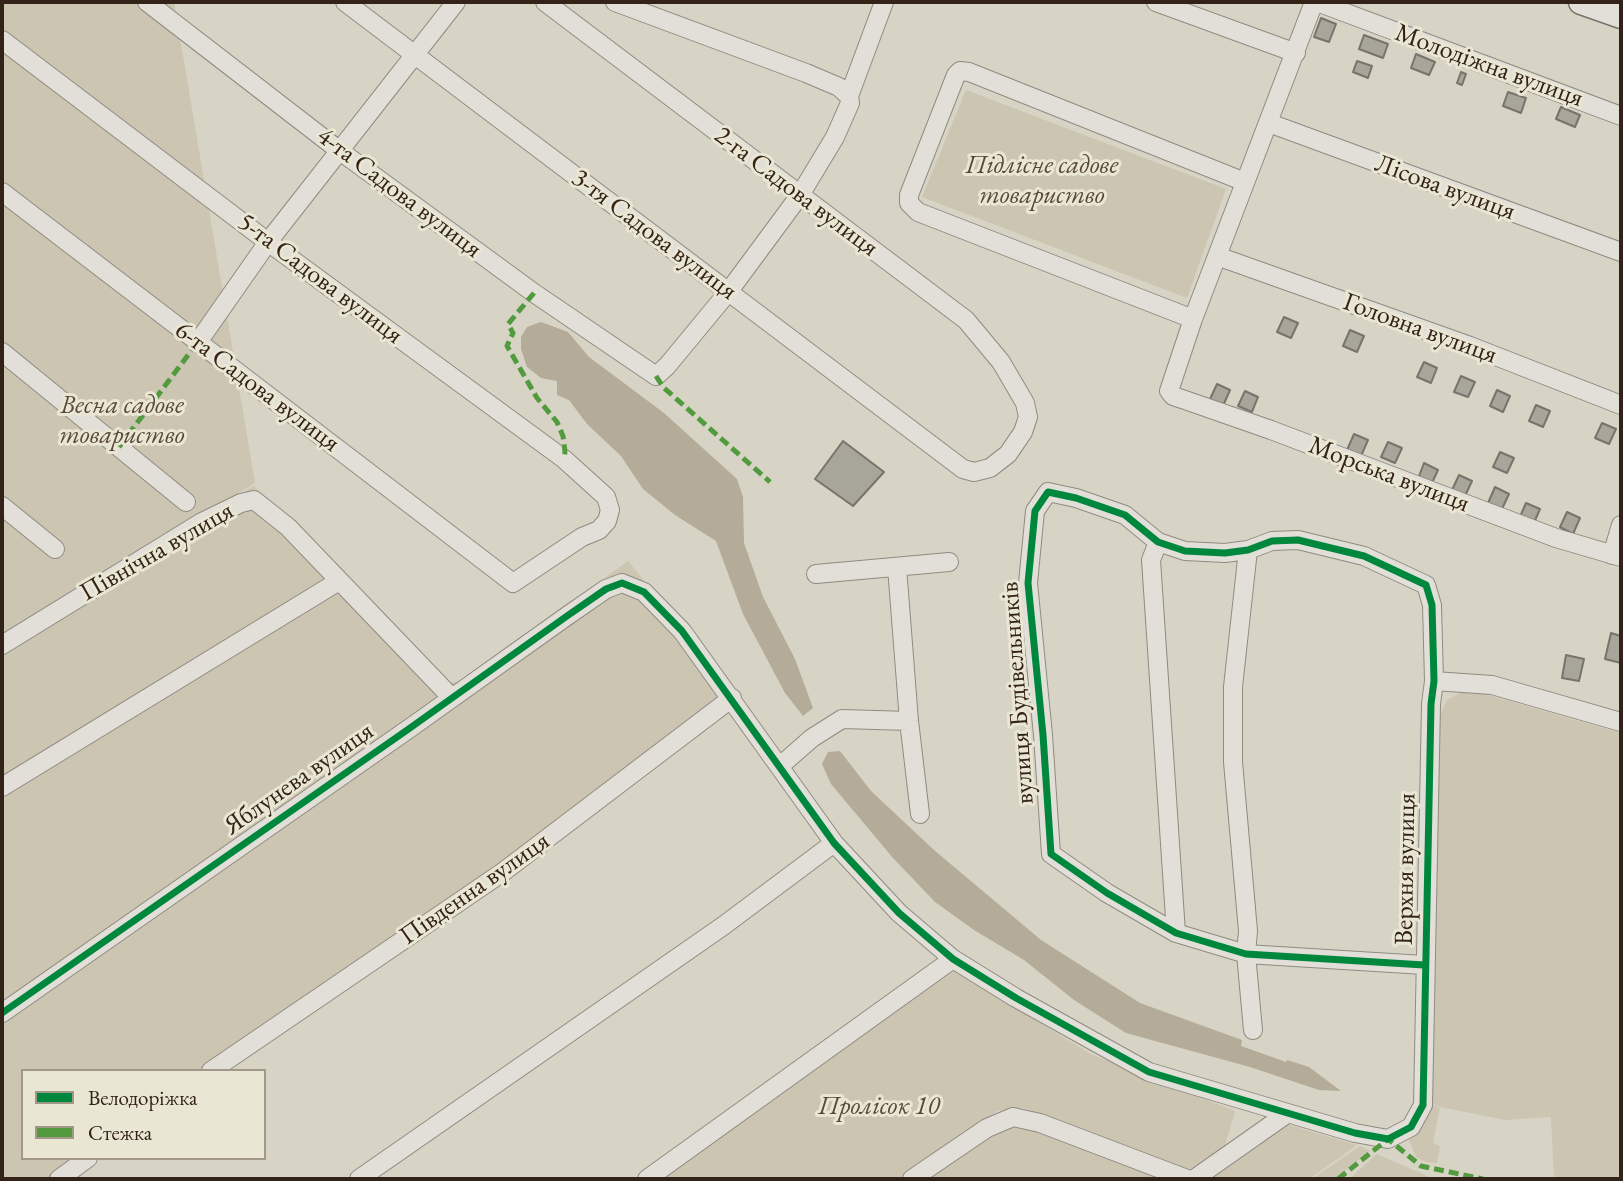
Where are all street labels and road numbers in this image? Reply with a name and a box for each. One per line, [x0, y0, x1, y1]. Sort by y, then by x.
street label: Молодіжна вулиця [1391, 17, 1587, 115]
street label: 2-га Садова вулиця [708, 120, 884, 264]
street label: 4-та Садова вулиця [310, 121, 488, 265]
street label: Лісова вулиця [1371, 148, 1519, 228]
street label: 3-тя Садова вулиця [565, 163, 743, 307]
street label: 5-та Садова вулиця [231, 207, 409, 351]
street label: Головна вулиця [1339, 287, 1501, 371]
street label: 6-та Садова вулиця [168, 315, 346, 459]
street label: Морська вулиця [1304, 430, 1474, 520]
street label: Північна вулиця [75, 495, 239, 609]
street label: вулиця Будівельників [995, 581, 1041, 805]
street label: Яблунева вулиця [218, 716, 380, 842]
street label: Верхня вулиця [1389, 793, 1423, 945]
street label: Південна вулиця [394, 826, 556, 952]

